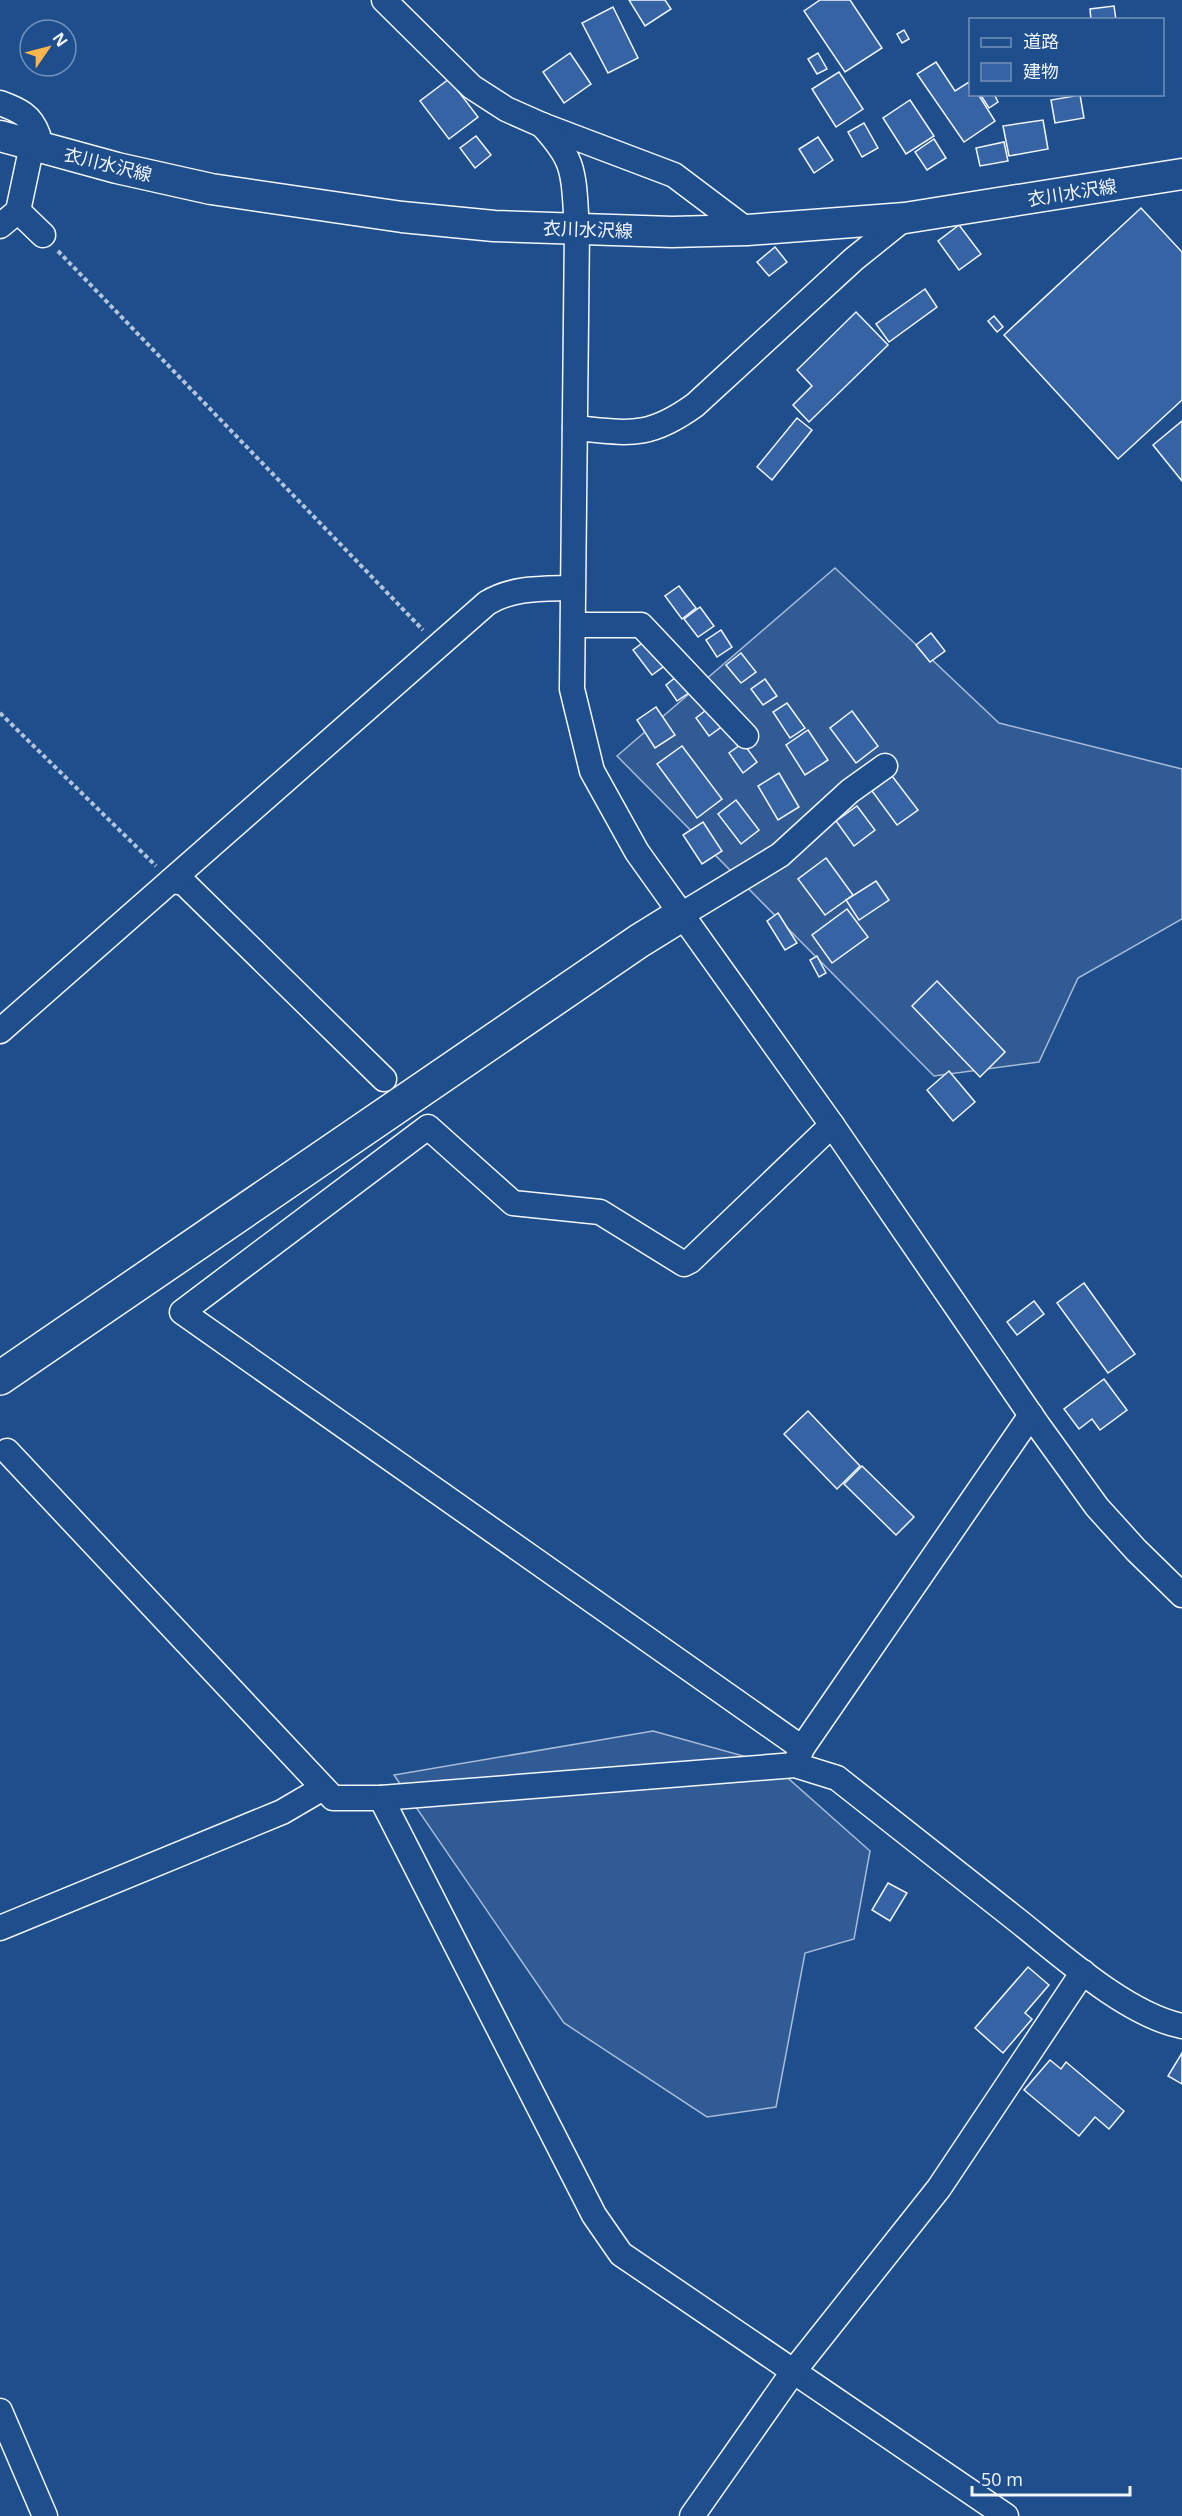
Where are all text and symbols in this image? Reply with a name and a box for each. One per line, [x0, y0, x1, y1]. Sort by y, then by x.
north arrow [18, 18, 78, 78]
legend [969, 18, 1164, 96]
text: N [48, 28, 73, 51]
text: 道路 [1023, 29, 1059, 53]
text: 建物 [1023, 59, 1059, 83]
street label: 衣川水沢線 [61, 141, 155, 187]
street label: 衣川水沢線 [1026, 173, 1118, 211]
street label: 衣川水沢線 [543, 215, 633, 243]
scale bar [972, 2459, 1130, 2497]
text: 50 m [981, 2467, 1023, 2491]

